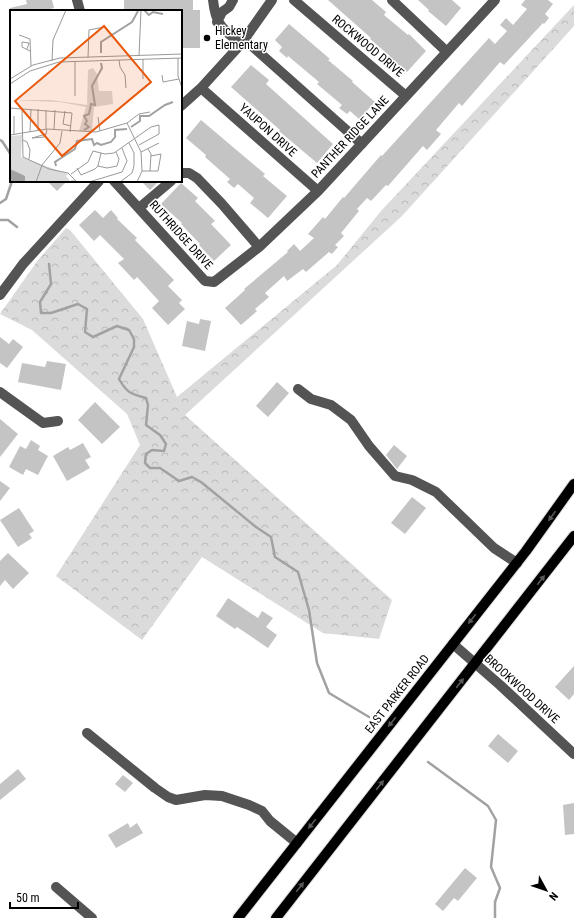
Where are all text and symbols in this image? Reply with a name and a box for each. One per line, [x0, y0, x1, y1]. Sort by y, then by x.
inset map [10, 10, 182, 182]
street label: ROCKWOOD DRIVE [329, 12, 407, 80]
place label: Hickey Elementary [215, 24, 268, 52]
marker: Hickey Elementary [202, 33, 212, 43]
street label: PANTHER RIDGE LANE [308, 93, 392, 181]
street label: YAUPON DRIVE [236, 101, 300, 159]
street label: RUTHRIDGE DRIVE [146, 198, 216, 272]
one-way arrow [548, 511, 556, 522]
one-way arrow [536, 575, 545, 586]
one-way arrow [468, 614, 477, 625]
street label: EAST PARKER ROAD [362, 652, 432, 736]
street label: BROOKWOOD DRIVE [482, 652, 562, 726]
one-way arrow [456, 677, 465, 688]
one-way arrow [388, 716, 396, 727]
one-way arrow [376, 780, 385, 791]
one-way arrow [308, 818, 316, 829]
north arrow [526, 870, 566, 910]
one-way arrow [296, 882, 304, 893]
scale bar [10, 884, 78, 910]
text: N [546, 889, 560, 903]
text: 50 m [16, 891, 40, 905]

